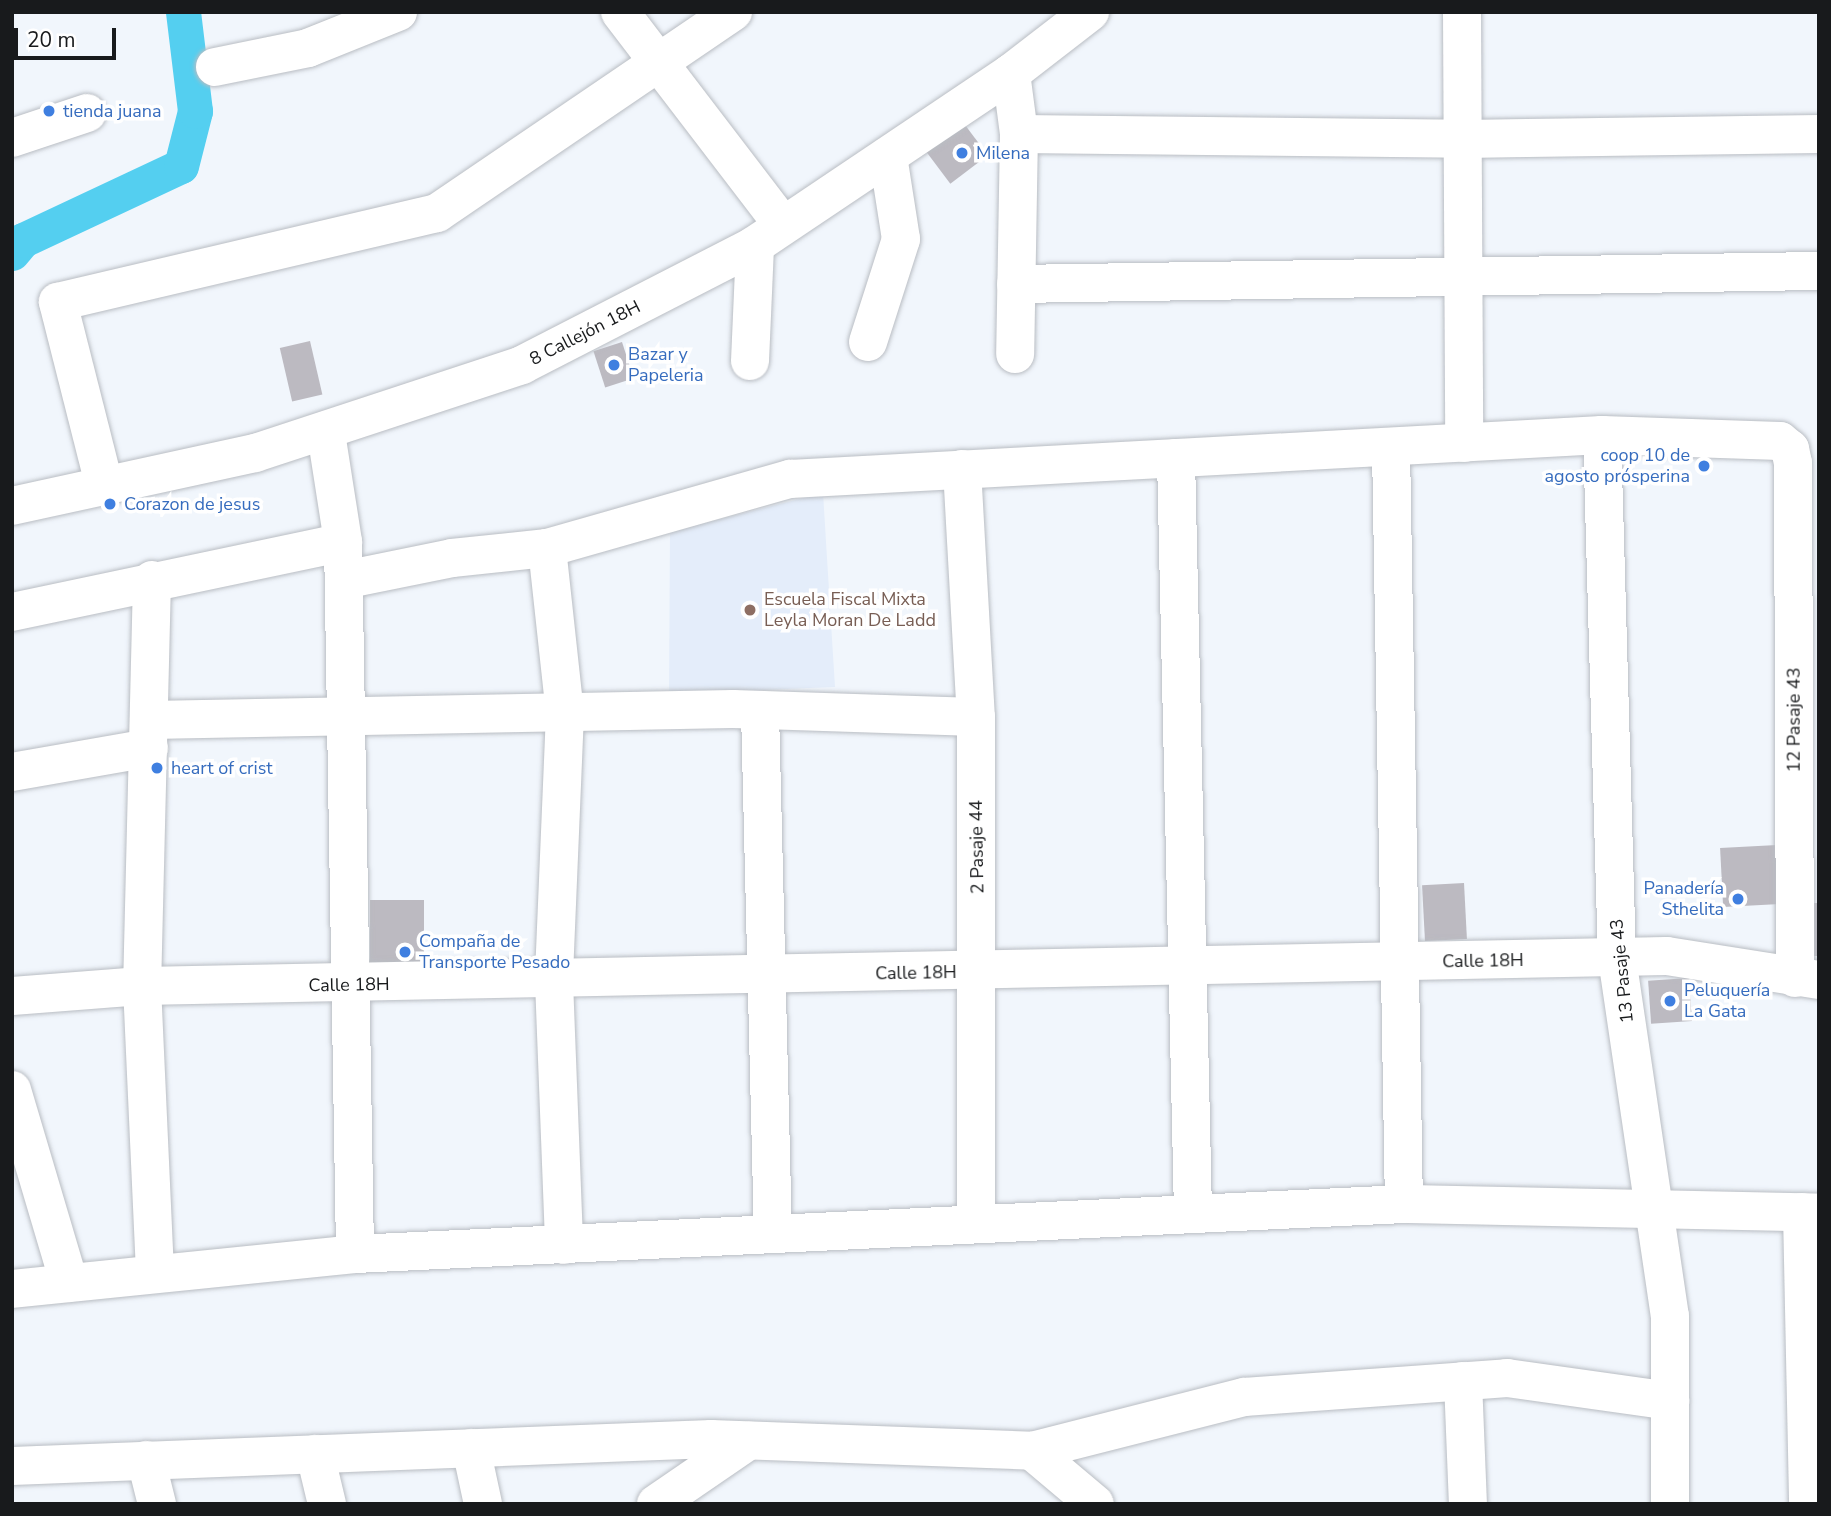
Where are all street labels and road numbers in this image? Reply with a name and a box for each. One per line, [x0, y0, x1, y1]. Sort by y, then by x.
street label: 8 Callejón 18H [526, 296, 644, 370]
street label: 12 Pasaje 43 [1783, 668, 1805, 772]
street label: 2 Pasaje 44 [965, 800, 989, 894]
street label: 13 Pasaje 43 [1606, 918, 1638, 1024]
street label: Calle 18H [1442, 949, 1524, 973]
street label: Calle 18H [875, 961, 957, 985]
street label: Calle 18H [308, 973, 390, 997]

